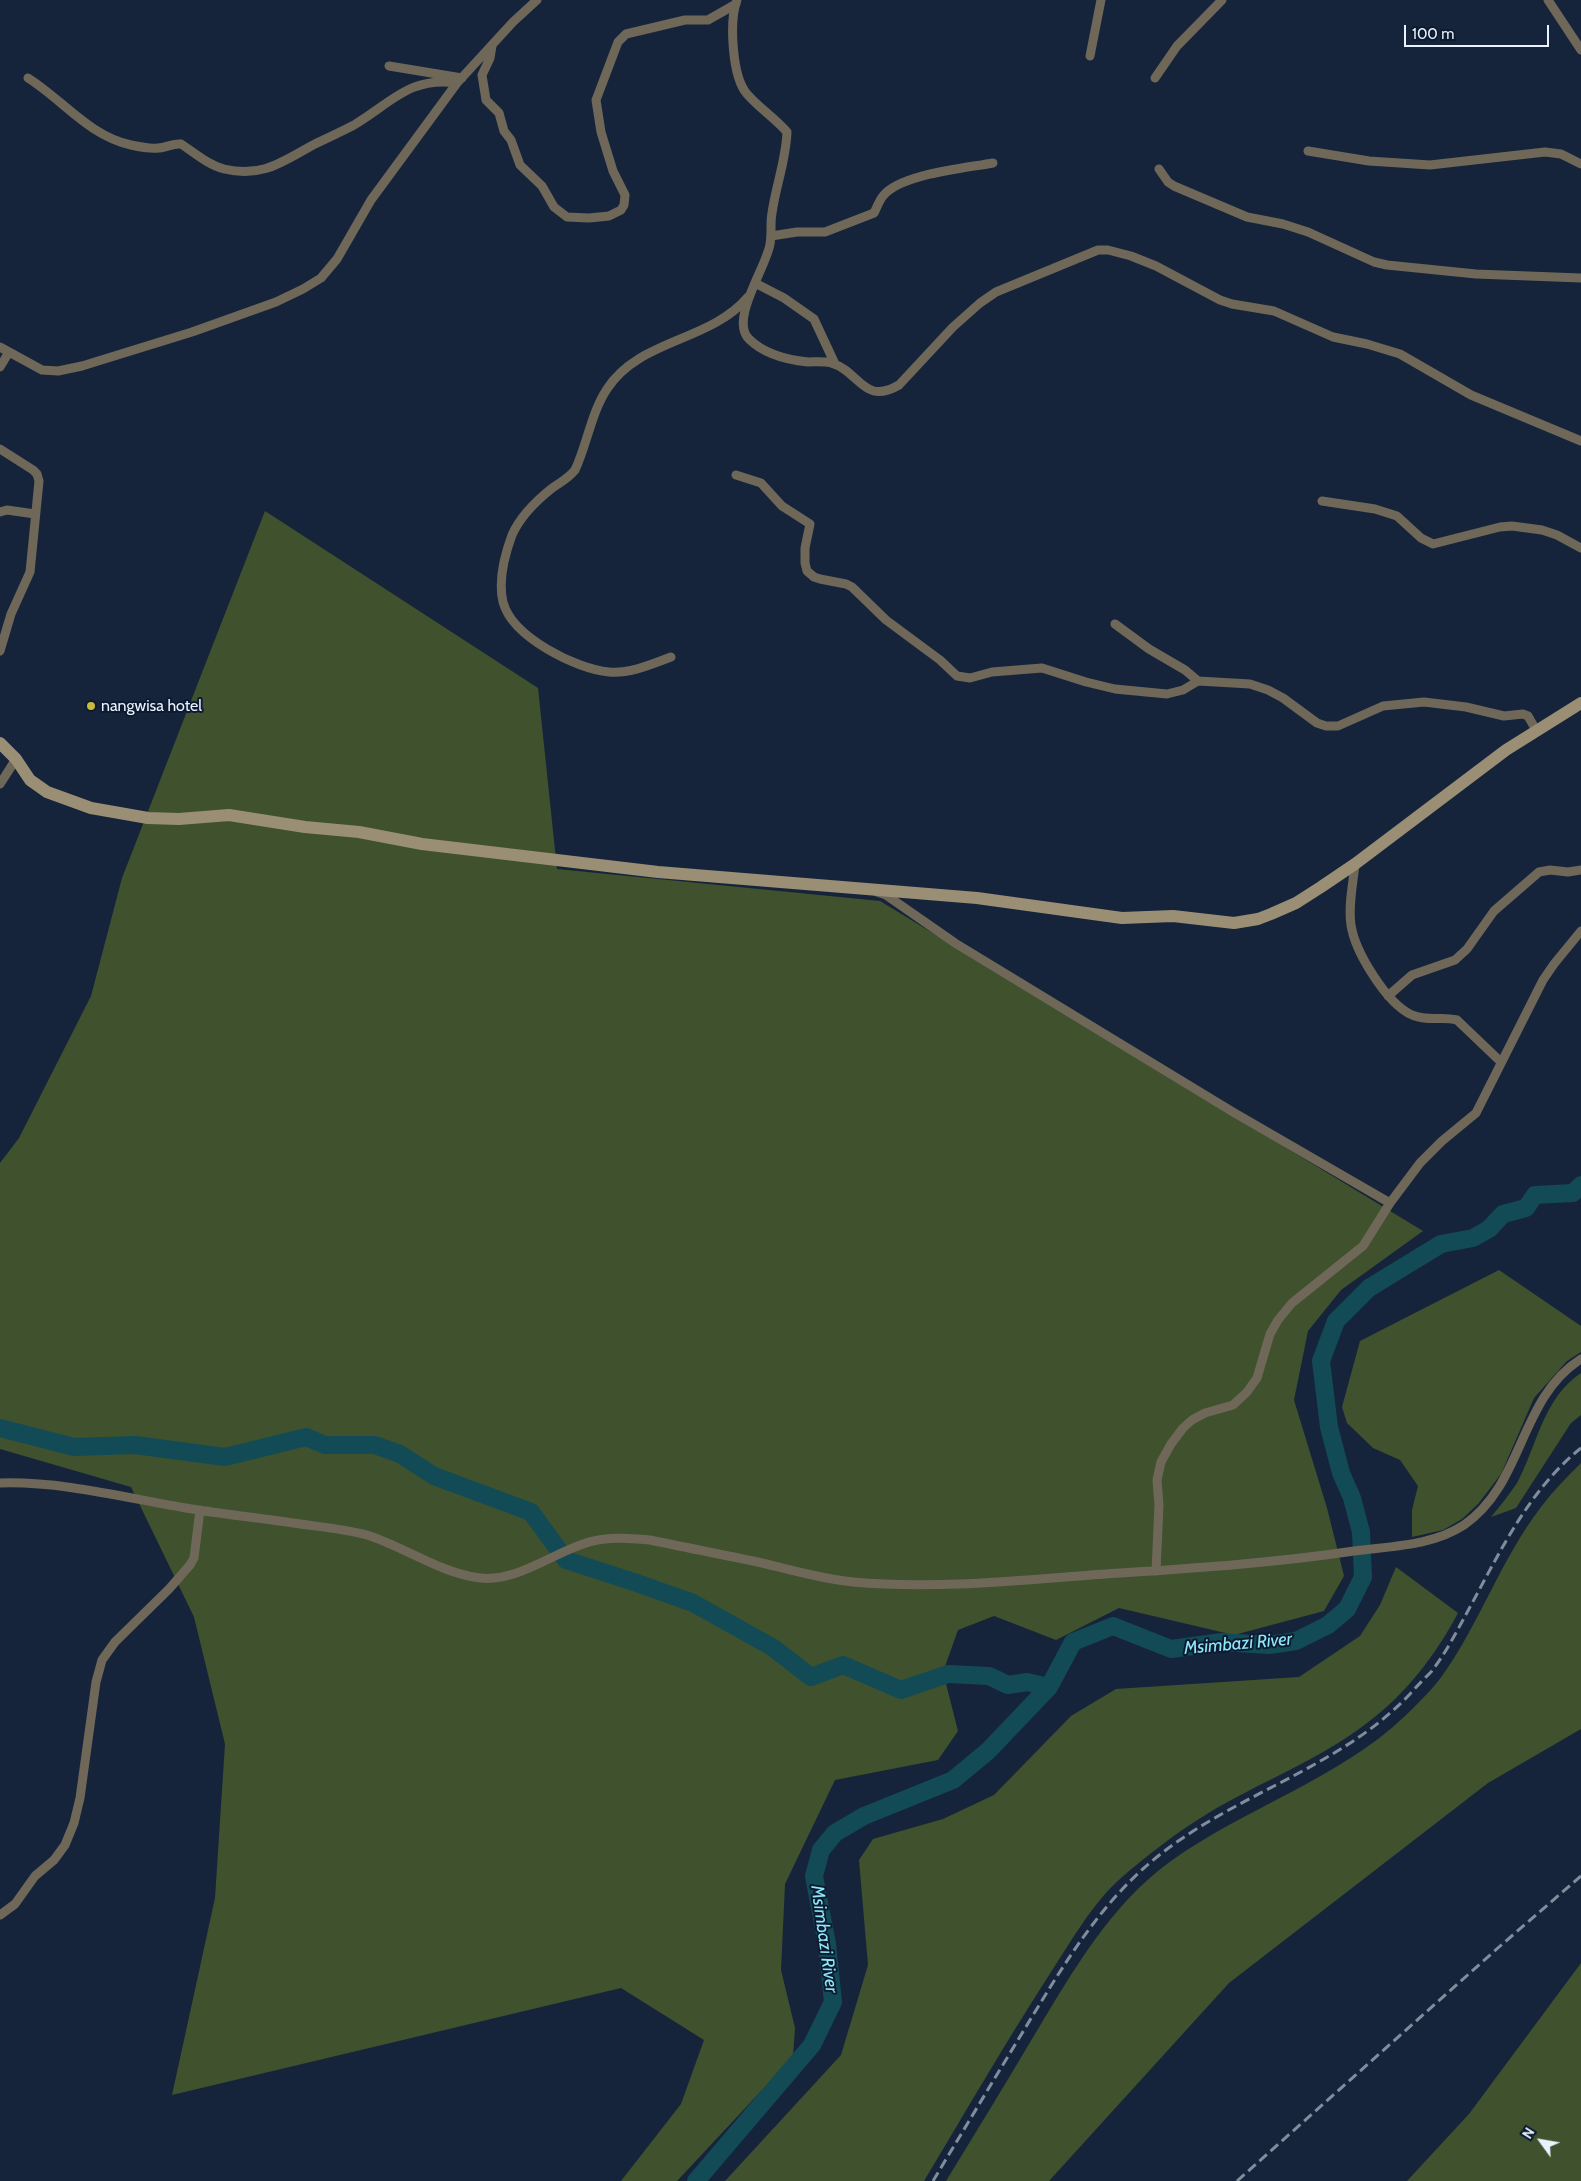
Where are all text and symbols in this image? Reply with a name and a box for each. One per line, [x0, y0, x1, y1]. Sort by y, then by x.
scale bar [1406, 15, 1551, 47]
text: 100 m [1412, 25, 1454, 43]
place label: nangwisa hotel [101, 696, 202, 716]
marker: nangwisa hotel [85, 700, 97, 712]
water label: Msimbazi River [1183, 1629, 1293, 1659]
water label: Msimbazi River [806, 1884, 842, 1994]
north arrow [1516, 2116, 1566, 2166]
text: N [1518, 2124, 1539, 2142]

